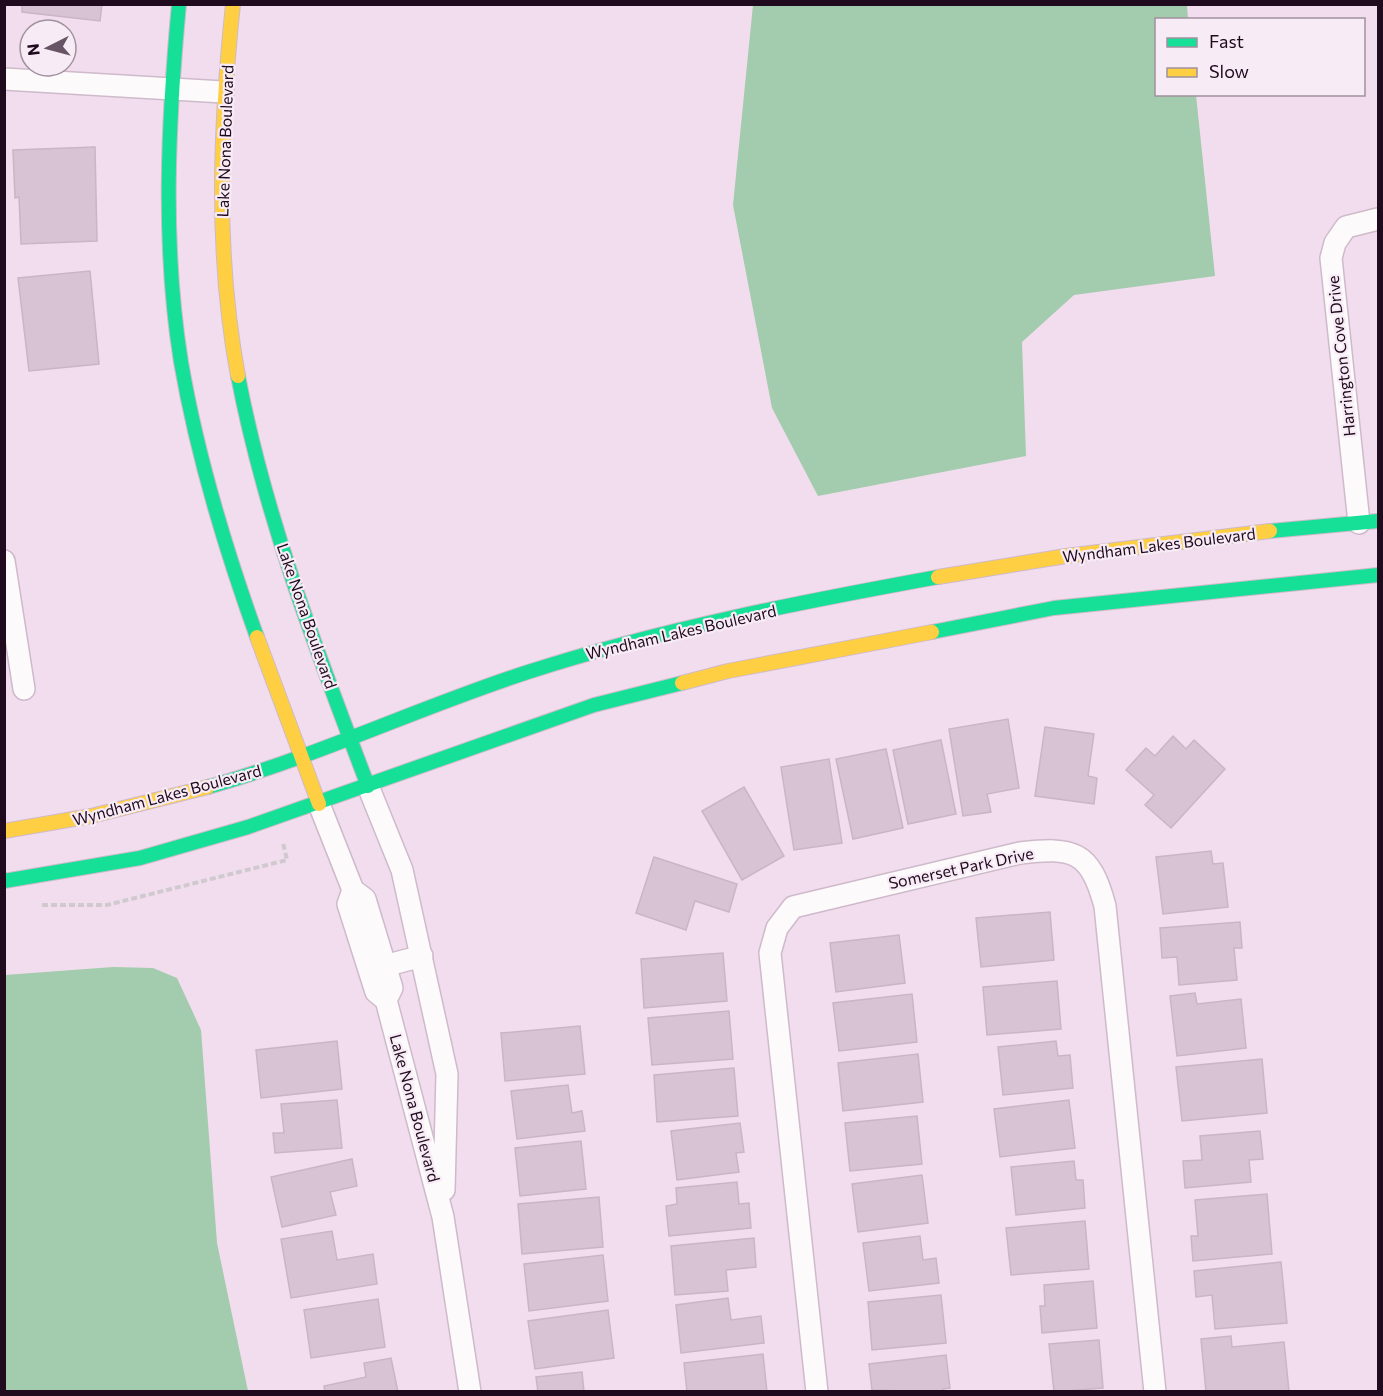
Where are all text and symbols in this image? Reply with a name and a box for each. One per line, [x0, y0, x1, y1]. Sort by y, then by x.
north arrow [18, 18, 78, 78]
legend [1155, 18, 1365, 96]
text: Fast [1209, 30, 1244, 52]
text: N [23, 43, 43, 57]
text: Slow [1209, 60, 1249, 82]
street label: Lake Nona Boulevard [212, 64, 237, 218]
street label: Harrington Cove Drive [1323, 275, 1358, 437]
street label: Wyndham Lakes Boulevard [1061, 523, 1257, 566]
street label: Lake Nona Boulevard [274, 541, 341, 691]
street label: Wyndham Lakes Boulevard [584, 600, 778, 663]
street label: Wyndham Lakes Boulevard [70, 760, 263, 829]
street label: Somerset Park Drive [887, 843, 1035, 892]
street label: Lake Nona Boulevard [387, 1032, 444, 1184]

